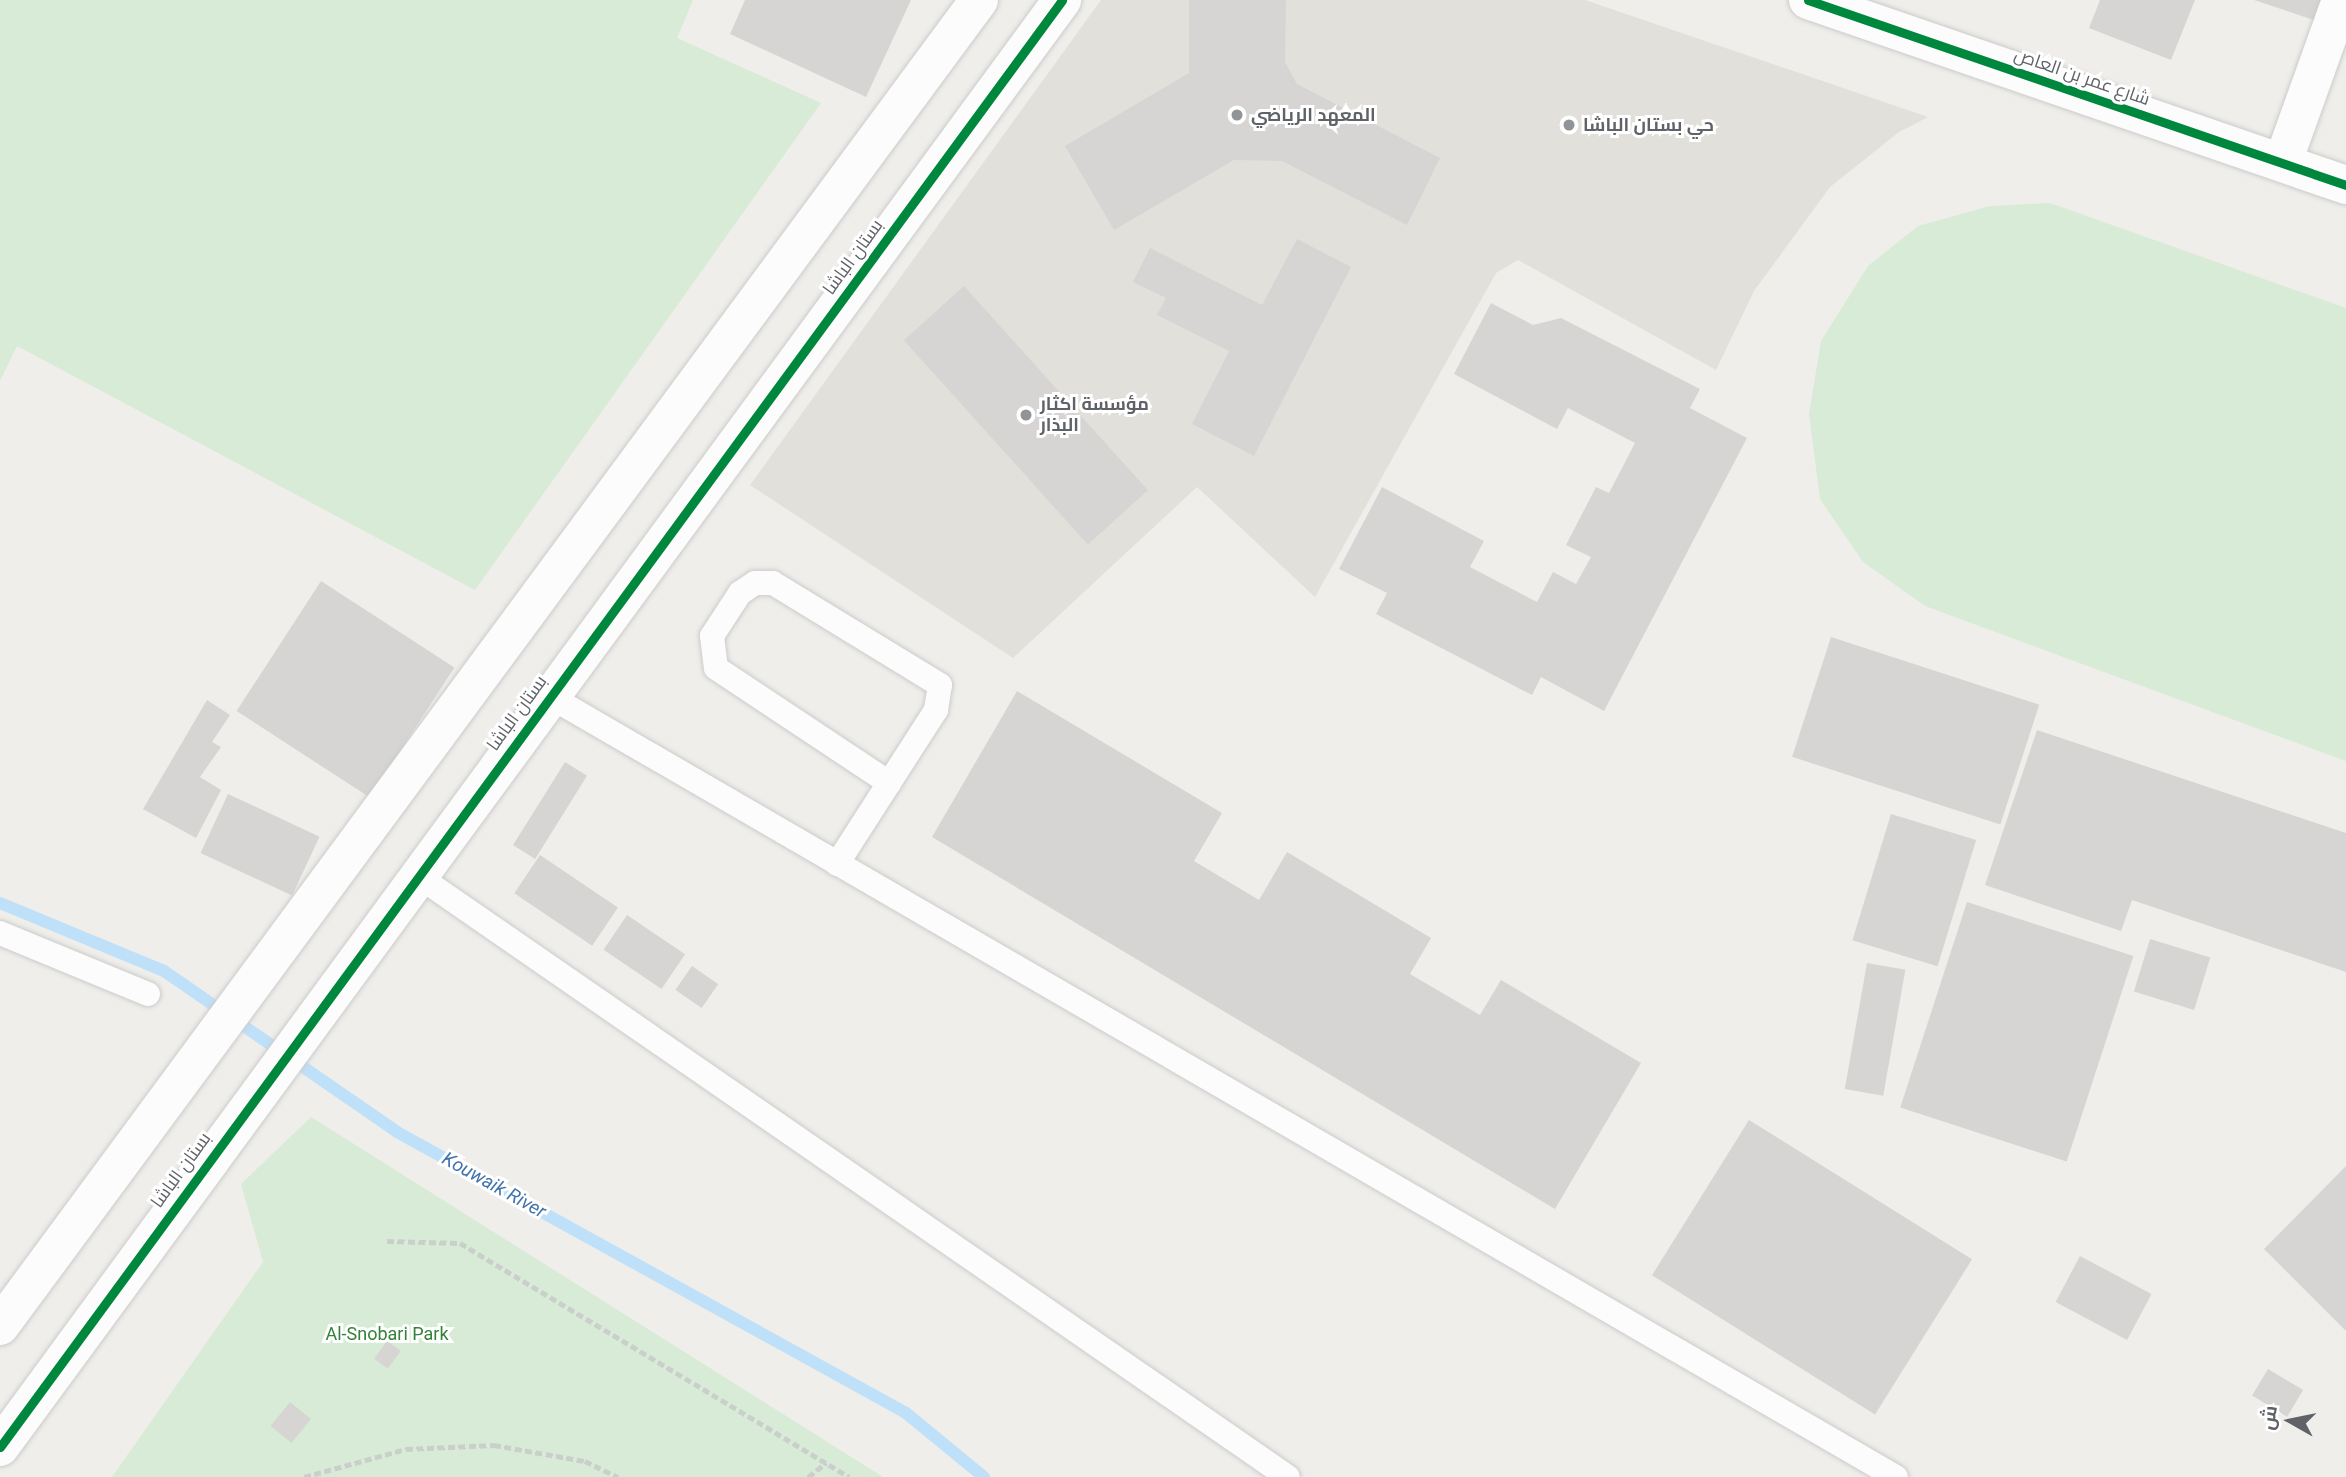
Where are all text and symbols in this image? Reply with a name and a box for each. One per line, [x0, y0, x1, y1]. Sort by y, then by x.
street label: شارع عمر بن العاص [2011, 44, 2153, 110]
place label: المعهد الرياضي [1251, 104, 1376, 126]
marker: المعهد الرياضي [1229, 107, 1245, 123]
place label: حي بستان الباشا [1583, 114, 1714, 136]
marker: حي بستان الباشا [1561, 117, 1577, 133]
street label: بستان الباشا [818, 215, 888, 299]
place label: مؤسسة اكثار البذار [1040, 394, 1149, 436]
marker: مؤسسة اكثار البذار [1018, 407, 1034, 423]
street label: بستان الباشا [482, 671, 552, 755]
street label: بستان الباشا [146, 1128, 216, 1212]
water label: Kouwaik River [438, 1147, 550, 1223]
park label: Al-Snobari Park [325, 1323, 449, 1345]
north arrow [2255, 1386, 2325, 1456]
text: ش [2255, 1404, 2282, 1431]

